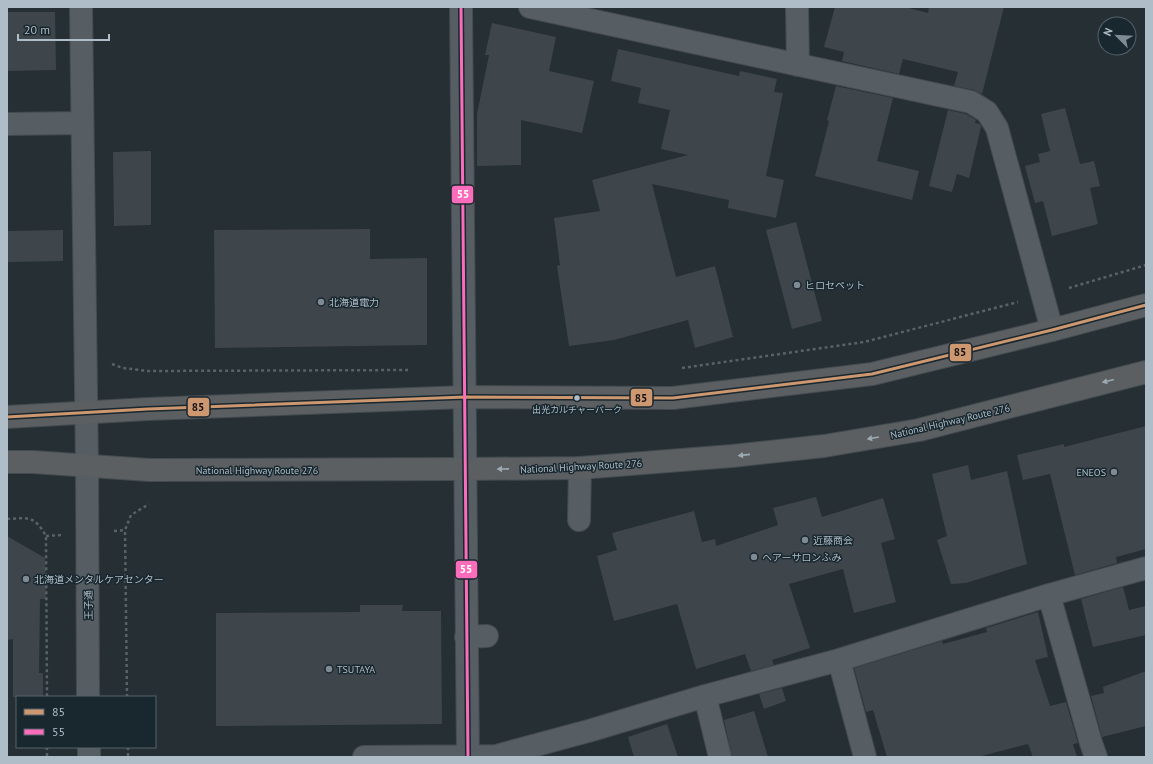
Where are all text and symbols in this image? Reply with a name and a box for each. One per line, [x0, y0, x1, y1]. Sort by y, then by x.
scale bar [18, 16, 109, 42]
north arrow [1097, 16, 1137, 56]
text: 20 m [24, 22, 50, 37]
text: N [1100, 26, 1116, 38]
line badge: 55 [451, 185, 474, 204]
text: 55 [457, 187, 469, 201]
place label: ヒロセペット [805, 279, 865, 292]
marker: ヒロセペット [792, 280, 802, 290]
place label: 北海道電力 [329, 296, 379, 309]
marker: 北海道電力 [316, 297, 326, 307]
line badge: 85 [949, 343, 972, 362]
text: 85 [954, 345, 966, 359]
one-way arrow [1102, 379, 1114, 385]
line badge: 85 [630, 388, 653, 407]
text: 85 [635, 391, 647, 405]
marker: 出光カルチャーパーク [572, 393, 582, 403]
line badge: 85 [187, 397, 210, 417]
text: 85 [192, 400, 204, 414]
street label: National Highway Route 276 [889, 401, 1011, 442]
place label: 出光カルチャーパーク [532, 404, 622, 415]
one-way arrow [867, 435, 879, 441]
one-way arrow [738, 452, 750, 458]
street label: National Highway Route 276 [520, 457, 642, 476]
street label: National Highway Route 276 [196, 464, 318, 477]
one-way arrow [496, 466, 509, 472]
place label: ENEOS [1076, 466, 1106, 479]
marker: ENEOS [1109, 467, 1119, 477]
place label: 近藤商会 [813, 534, 853, 547]
marker: 近藤商会 [800, 535, 810, 545]
place label: ヘアーサロンふみ [762, 551, 841, 564]
marker: ヘアーサロンふみ [749, 552, 759, 562]
line badge: 55 [455, 560, 478, 579]
text: 55 [460, 562, 472, 576]
place label: 北海道メンタルケアセンター [34, 573, 164, 586]
marker: 北海道メンタルケアセンター [21, 574, 31, 584]
street label: 王子通 [82, 590, 95, 620]
place label: TSUTAYA [337, 663, 375, 676]
marker: TSUTAYA [324, 664, 334, 674]
legend [16, 696, 156, 748]
text: 85 [52, 704, 65, 719]
text: 55 [52, 724, 65, 739]

